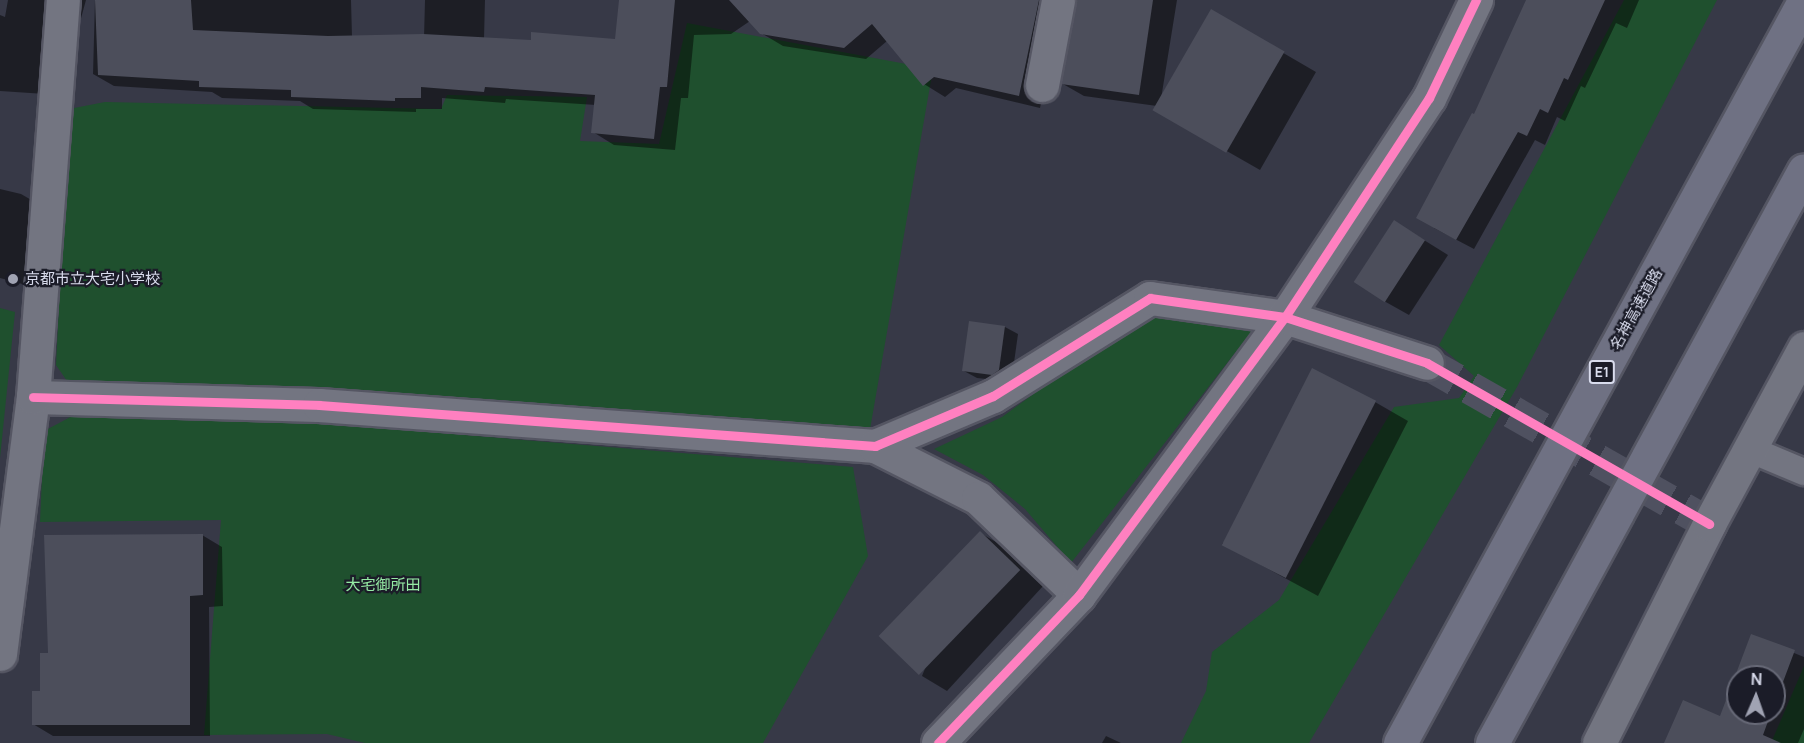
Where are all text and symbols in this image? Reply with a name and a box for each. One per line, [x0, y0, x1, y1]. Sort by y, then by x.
street label: 名神高速道路 [1606, 265, 1666, 353]
place label: 京都市立大宅小学校 [25, 270, 160, 288]
marker: 京都市立大宅小学校 [6, 272, 20, 286]
road number: E1 [1588, 361, 1616, 383]
park label: 大宅御所田 [346, 576, 420, 594]
north arrow [1726, 665, 1786, 725]
text: N [1750, 668, 1763, 690]

